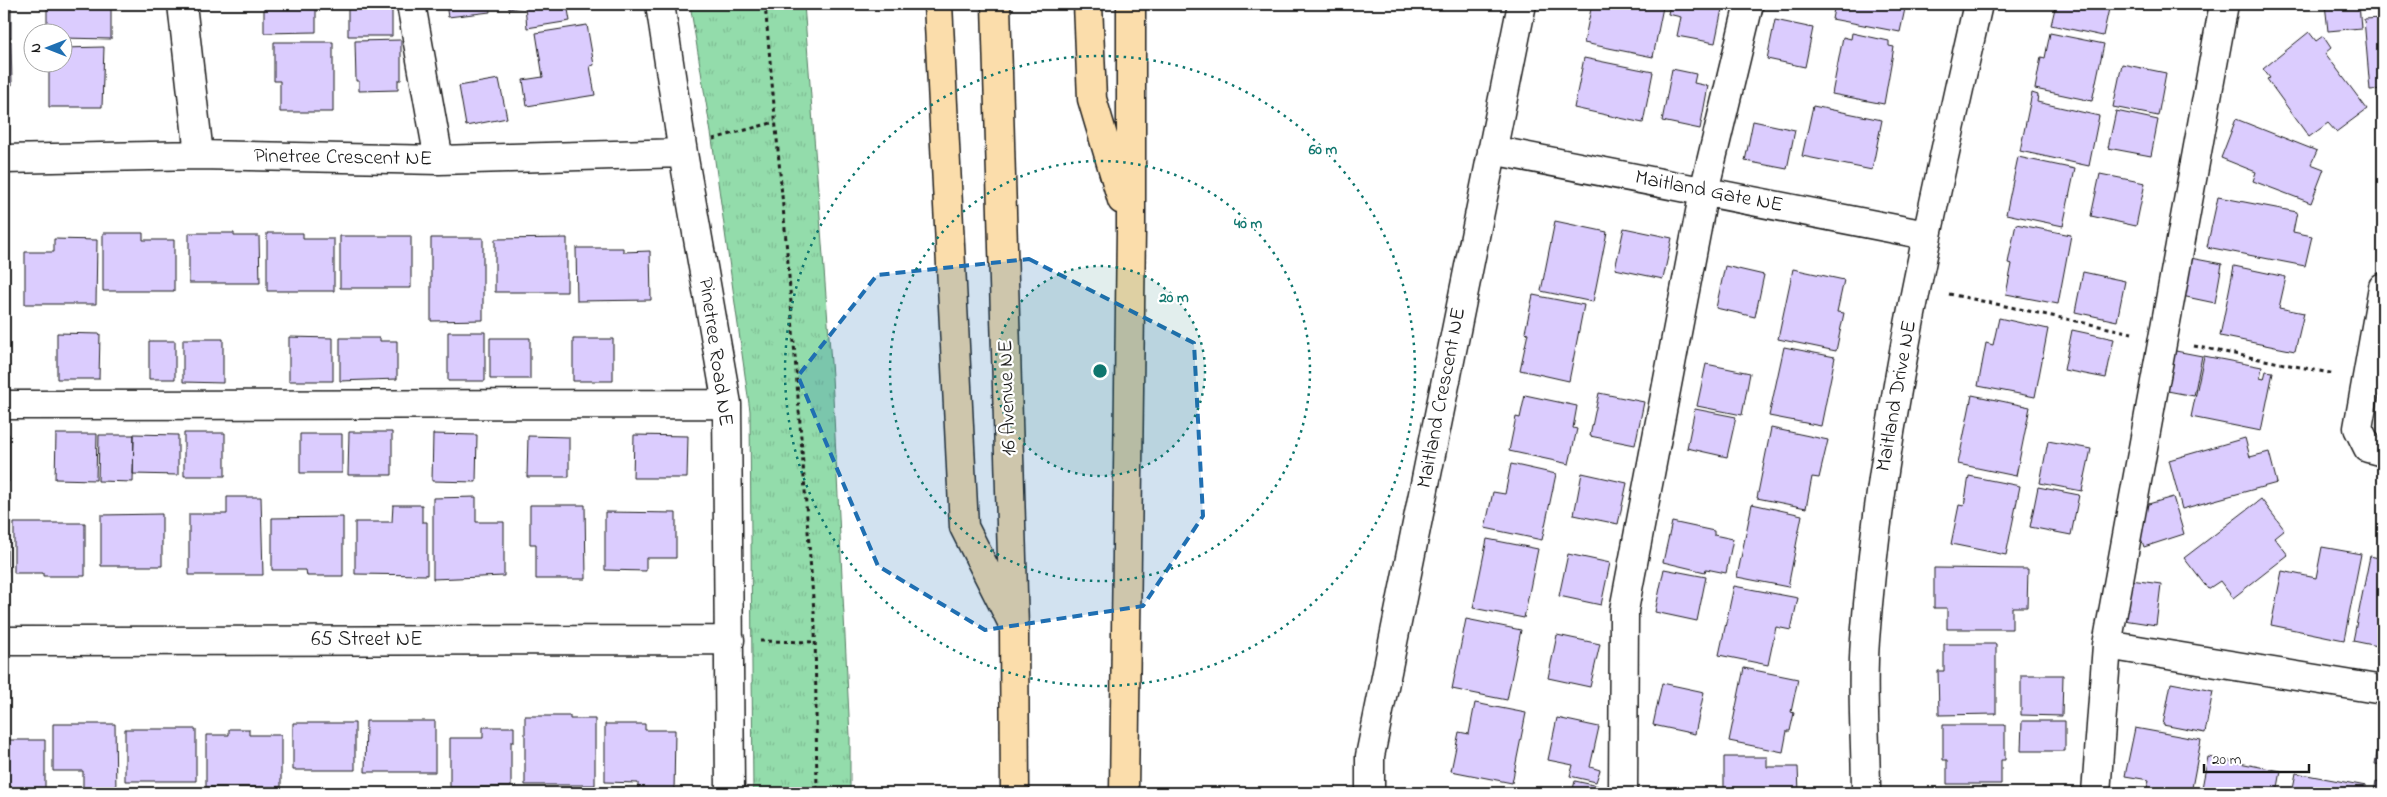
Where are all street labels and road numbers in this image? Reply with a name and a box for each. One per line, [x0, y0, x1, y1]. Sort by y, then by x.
street label: Pinetree Crescent NE [254, 141, 432, 175]
street label: Maitland Gate NE [1632, 163, 1786, 221]
street label: Pinetree Road NE [690, 276, 740, 428]
street label: Maitland Crescent NE [1410, 305, 1474, 491]
street label: Maitland Drive NE [1869, 318, 1925, 474]
street label: 16 Avenue NE [991, 339, 1025, 457]
street label: 65 Street NE [311, 625, 423, 655]

